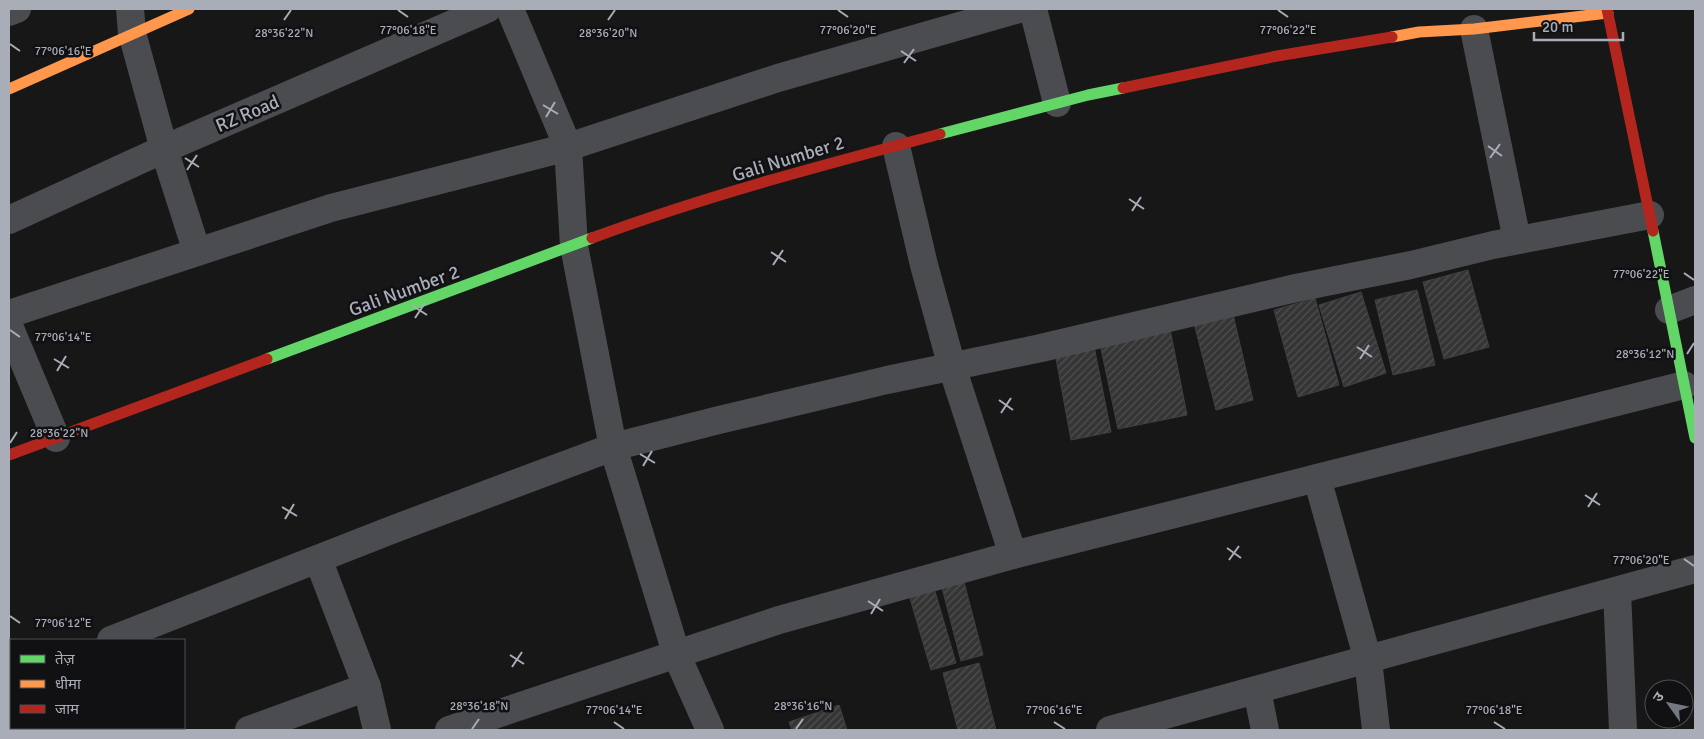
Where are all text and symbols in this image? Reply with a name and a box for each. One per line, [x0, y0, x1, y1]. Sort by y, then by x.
scale bar [1534, 10, 1623, 42]
text: 20 m [1542, 18, 1573, 36]
text: 77°06'18"E [379, 23, 437, 38]
text: 77°06'20"E [819, 23, 877, 38]
text: 77°06'22"E [1259, 23, 1317, 38]
text: 28°36'22"N [255, 26, 313, 41]
text: 28°36'20"N [579, 26, 637, 41]
text: 77°06'16"E [34, 44, 92, 59]
street label: RZ Road [212, 90, 283, 138]
street label: Gali Number 2 [729, 131, 847, 187]
street label: Gali Number 2 [346, 260, 463, 322]
text: 77°06'22"E [1612, 267, 1670, 282]
text: 77°06'14"E [34, 330, 92, 345]
text: 28°36'12"N [1616, 347, 1674, 362]
text: 28°36'22"N [30, 426, 88, 441]
text: 77°06'20"E [1612, 553, 1670, 568]
text: 77°06'12"E [34, 616, 92, 631]
legend [10, 639, 185, 729]
text: तेज़ [55, 650, 76, 668]
text: धीमा [55, 675, 82, 693]
north arrow [1644, 679, 1694, 729]
text: उ [1649, 688, 1668, 705]
text: 28°36'18"N [450, 699, 508, 714]
text: 28°36'16"N [774, 699, 832, 714]
text: जाम [55, 700, 80, 718]
text: 77°06'14"E [585, 703, 643, 718]
text: 77°06'16"E [1025, 703, 1083, 718]
text: 77°06'18"E [1465, 703, 1523, 718]

